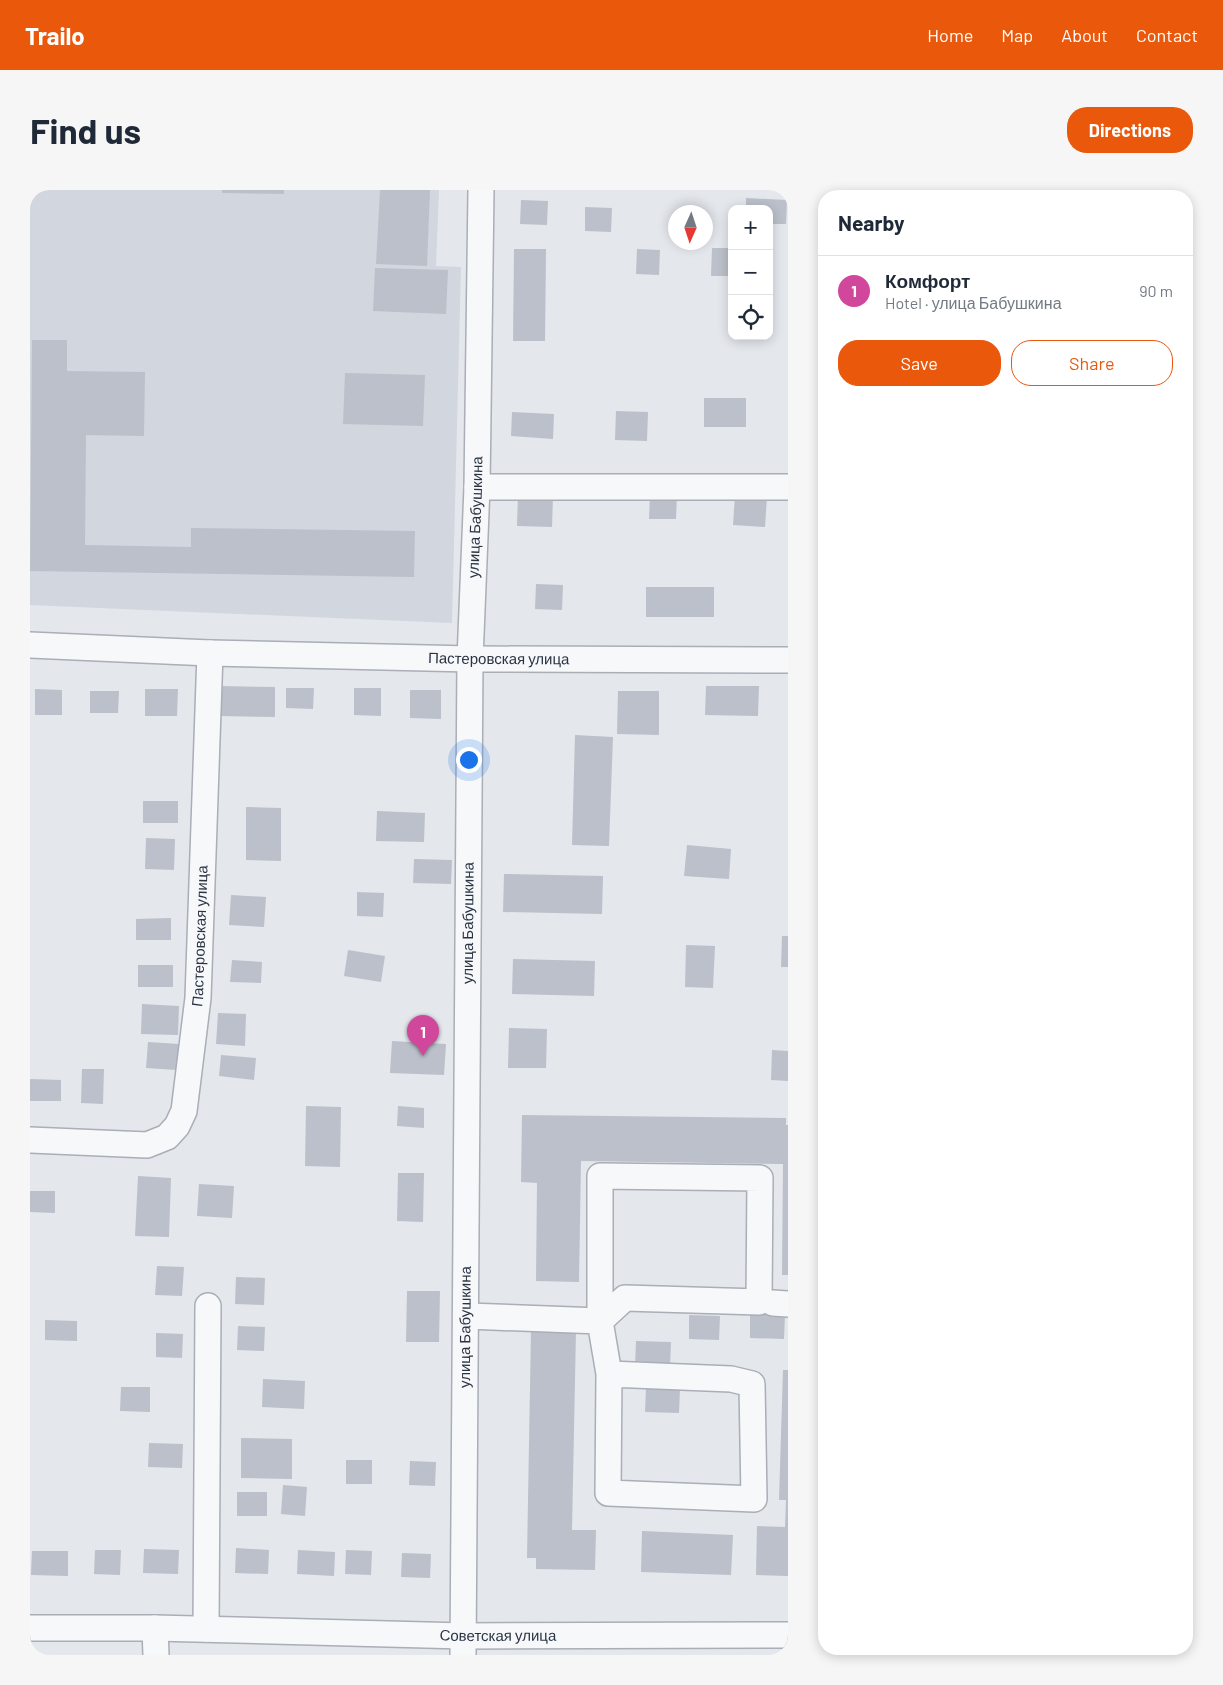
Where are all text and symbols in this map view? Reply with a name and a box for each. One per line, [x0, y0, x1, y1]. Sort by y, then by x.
text: Trailo [25, 21, 85, 50]
text: Home [927, 24, 973, 46]
text: Map [1001, 24, 1033, 46]
text: About [1061, 24, 1108, 46]
text: Contact [1136, 24, 1198, 46]
button: Directions [1067, 107, 1193, 153]
text: Find us [30, 109, 141, 151]
north arrow [668, 205, 713, 250]
map controls [728, 205, 773, 340]
button: + [728, 205, 773, 250]
text: Nearby [838, 210, 904, 235]
button: − [728, 250, 773, 295]
text: Комфорт [885, 269, 970, 292]
text: 1 [851, 281, 857, 300]
text: 90 m [1139, 281, 1173, 300]
text: Hotel · улица Бабушкина [885, 293, 1062, 312]
button: locate [728, 295, 773, 340]
button: Save [838, 340, 1001, 386]
button: Share [1011, 340, 1173, 386]
street label: улица Бабушкина [463, 455, 485, 578]
street label: Пастеровская улица [428, 648, 570, 667]
your location [456, 747, 482, 773]
street label: улица Бабушкина [458, 861, 477, 984]
street label: Пастеровская улица [187, 864, 211, 1008]
pin: 1 [407, 1015, 439, 1056]
street label: улица Бабушкина [455, 1265, 474, 1388]
street label: Советская улица [439, 1625, 557, 1644]

